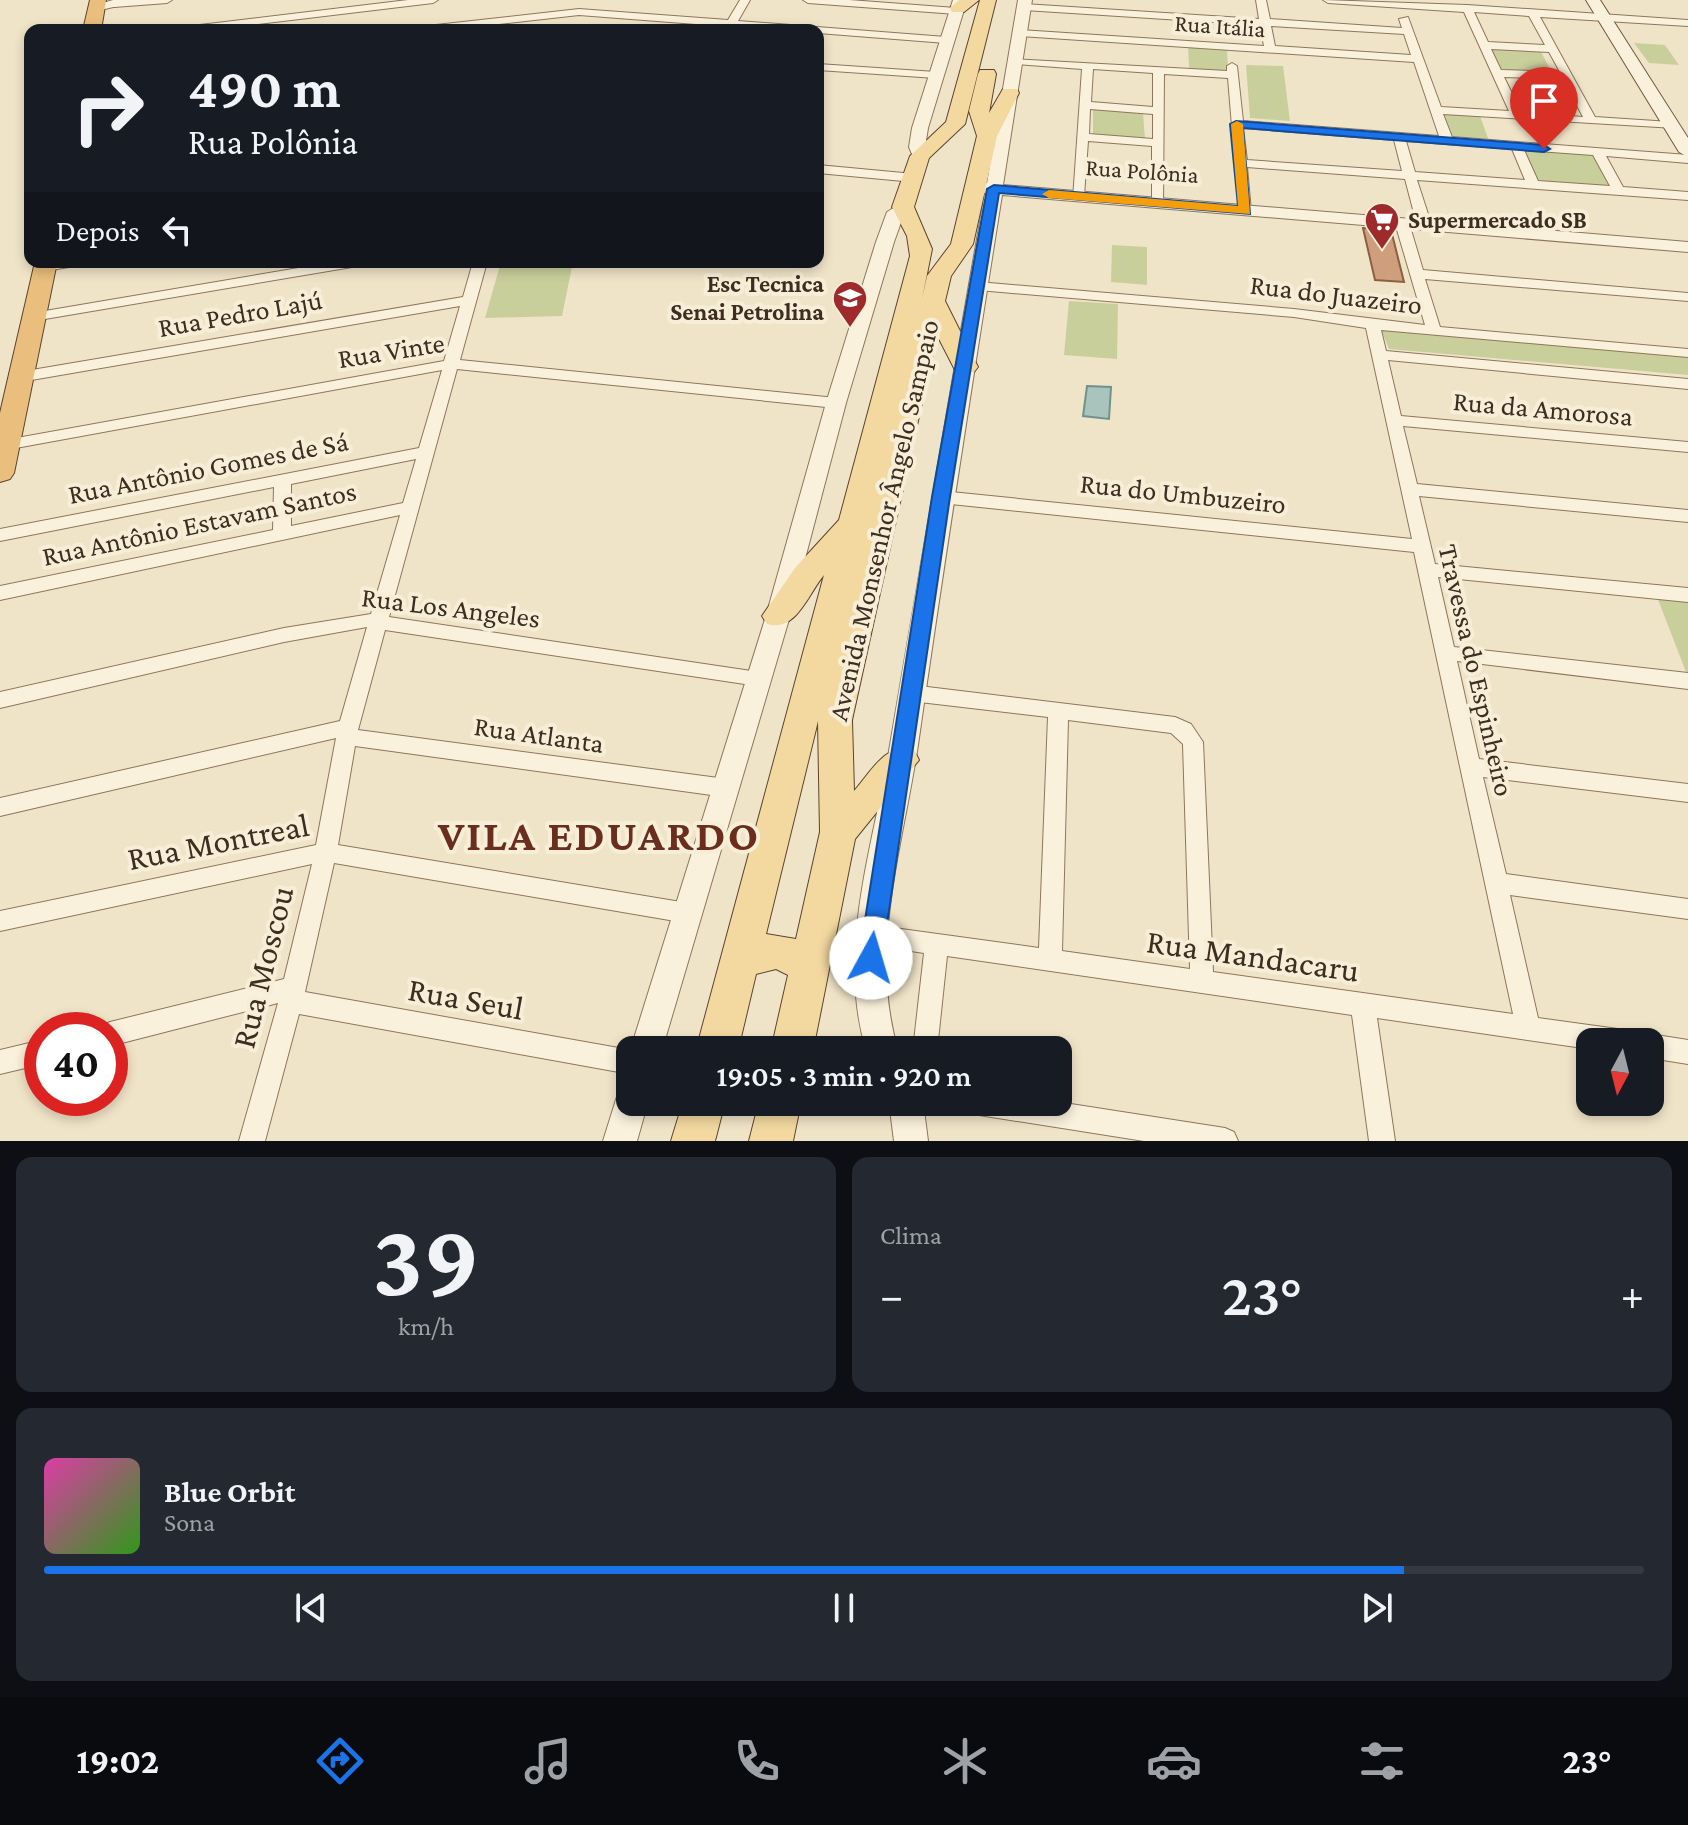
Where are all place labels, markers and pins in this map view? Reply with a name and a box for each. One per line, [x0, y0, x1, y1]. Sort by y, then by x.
pin [1510, 67, 1578, 149]
supermarket icon: Supermercado SB [1363, 201, 1401, 251]
place label: Supermercado SB [1408, 206, 1587, 233]
place label: Esc Tecnica Senai Petrolina [670, 270, 824, 325]
school or university icon: Esc Tecnica Senai Petrolina [831, 279, 869, 329]

